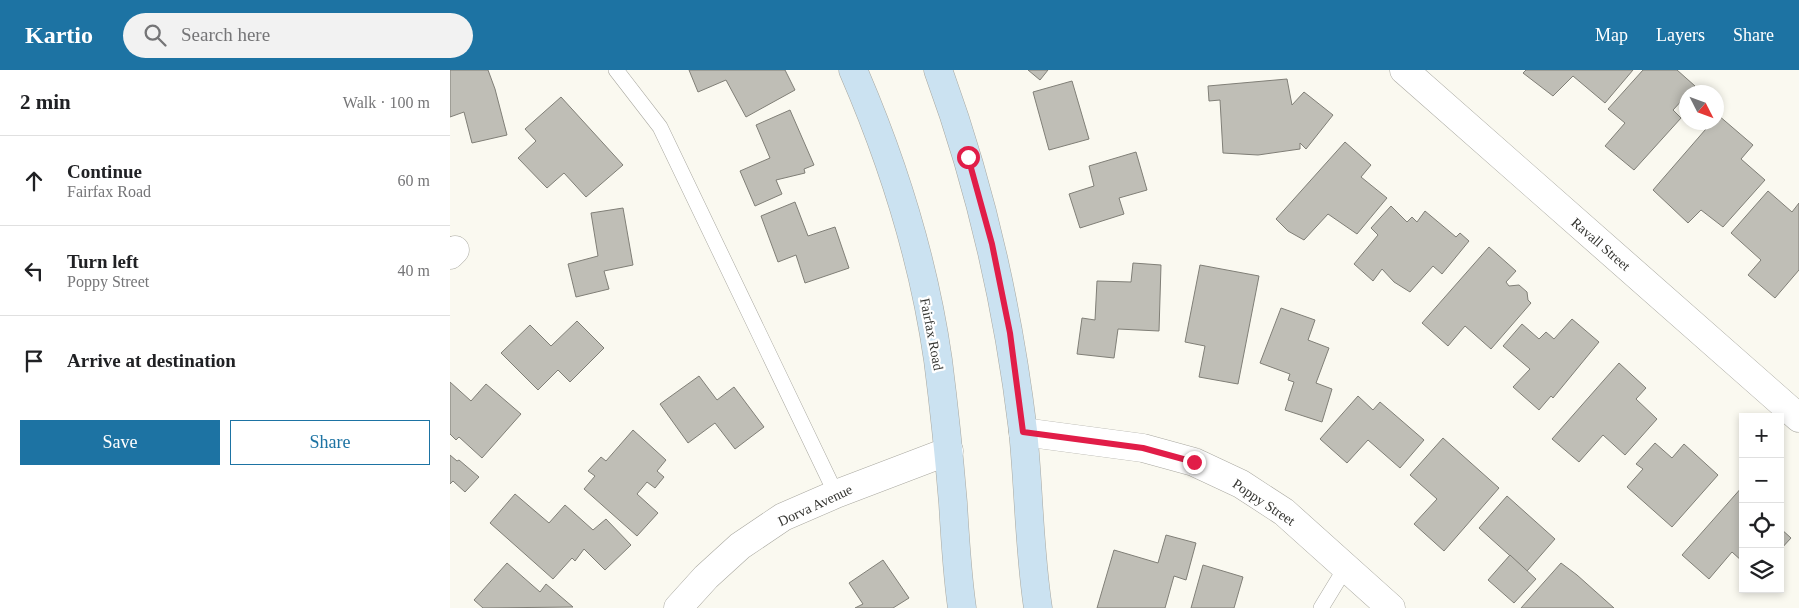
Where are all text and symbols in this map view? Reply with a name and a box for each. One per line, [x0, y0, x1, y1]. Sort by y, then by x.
search box [123, 13, 473, 58]
icon: search [141, 21, 169, 49]
text: Kartio [25, 22, 93, 48]
text: Search here [181, 24, 270, 45]
text: Map [1595, 25, 1628, 45]
text: Layers [1656, 25, 1705, 45]
text: Share [1733, 25, 1774, 45]
north arrow [1679, 85, 1724, 130]
text: 2 min [20, 90, 71, 114]
text: Walk · 100 m [343, 94, 430, 111]
route start [957, 146, 980, 169]
text: Continue [67, 161, 142, 182]
icon: ahead [20, 167, 48, 195]
text: 60 m [398, 172, 430, 189]
text: Fairfax Road [67, 183, 151, 200]
street label: Ravall Street [1568, 215, 1633, 274]
text: Turn left [67, 251, 139, 272]
icon: left [20, 257, 48, 285]
text: 40 m [398, 262, 430, 279]
text: Poppy Street [67, 273, 149, 290]
street label: Fairfax Road [917, 297, 946, 372]
icon: arrive [20, 347, 48, 375]
text: Arrive at destination [67, 350, 236, 371]
map controls [1739, 413, 1784, 593]
button: + [1739, 413, 1784, 458]
button: Save [20, 420, 220, 465]
button: Share [230, 420, 430, 465]
route end [1183, 451, 1206, 474]
button: − [1739, 458, 1784, 503]
street label: Poppy Street [1230, 476, 1298, 529]
street label: Dorva Avenue [776, 482, 855, 529]
button: locate [1739, 503, 1784, 548]
button: layers [1739, 548, 1784, 593]

